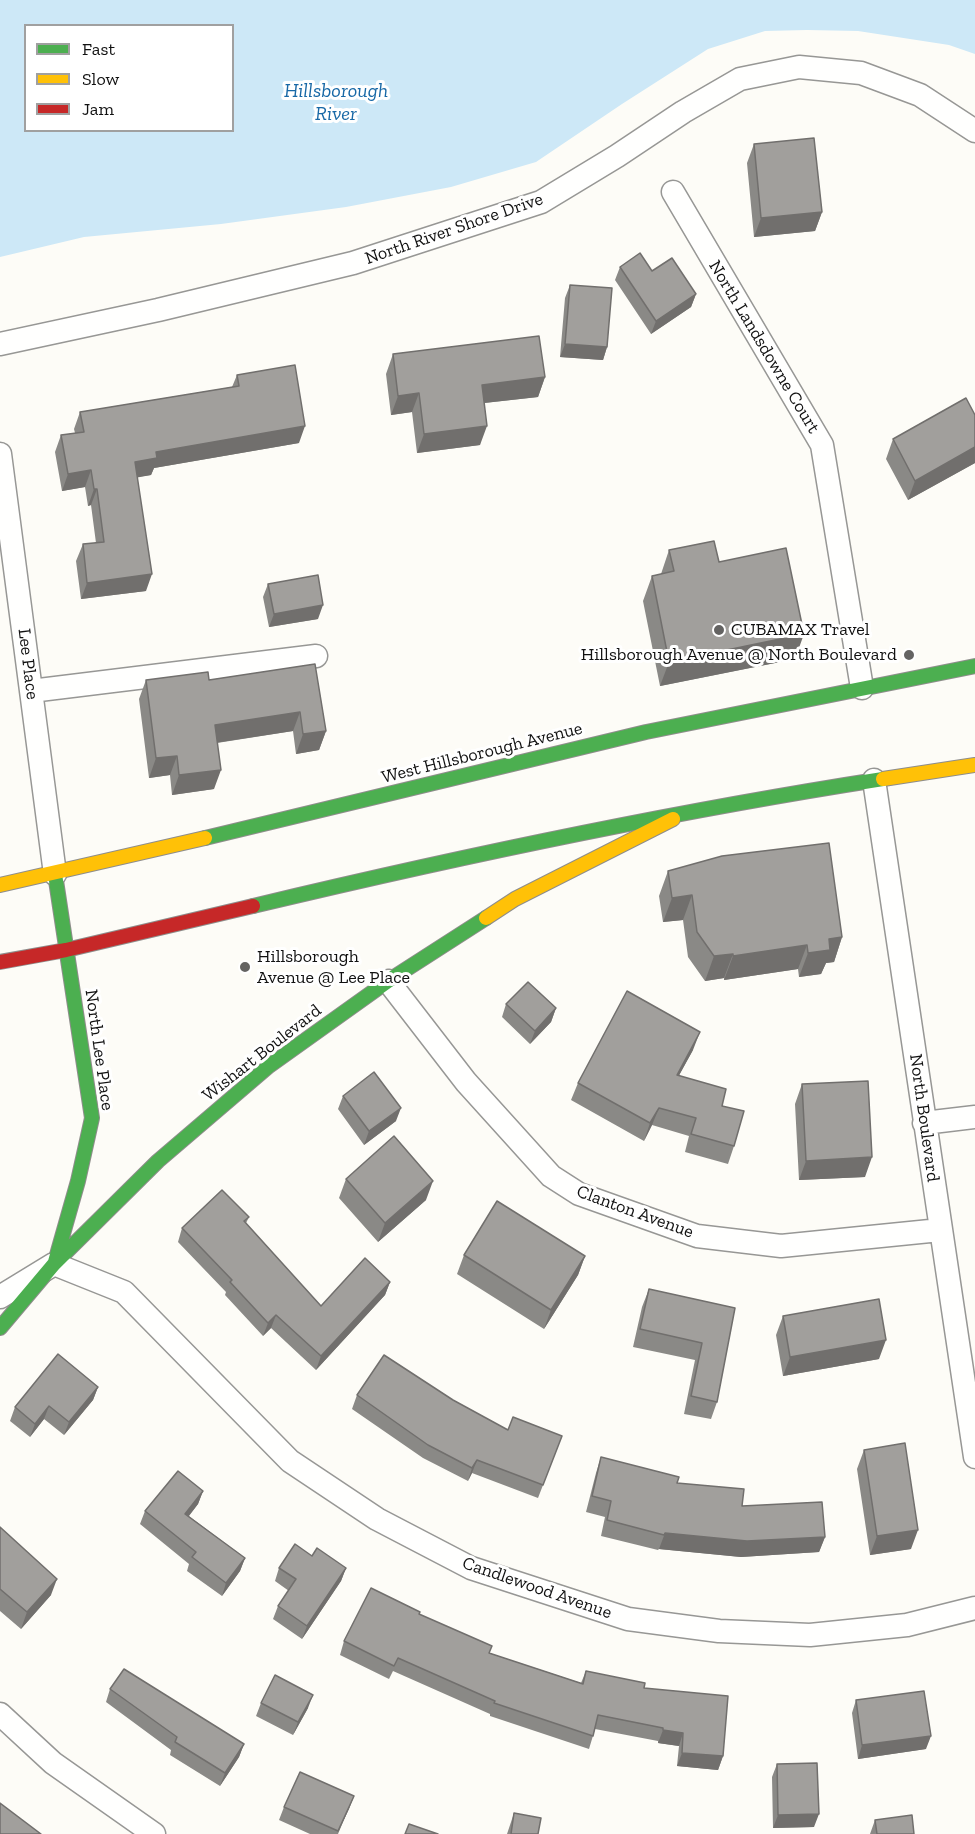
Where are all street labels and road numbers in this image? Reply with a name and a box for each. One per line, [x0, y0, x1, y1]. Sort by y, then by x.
street label: North River Shore Drive [362, 188, 546, 270]
street label: North Landsdowne Court [704, 257, 824, 437]
street label: Lee Place [13, 627, 43, 701]
street label: West Hillsborough Avenue [379, 718, 585, 788]
street label: North Lee Place [80, 988, 118, 1112]
street label: Wishart Boulevard [198, 1000, 326, 1106]
street label: North Boulevard [904, 1053, 944, 1183]
street label: Clanton Avenue [574, 1181, 696, 1243]
street label: Candlewood Avenue [459, 1552, 615, 1624]

